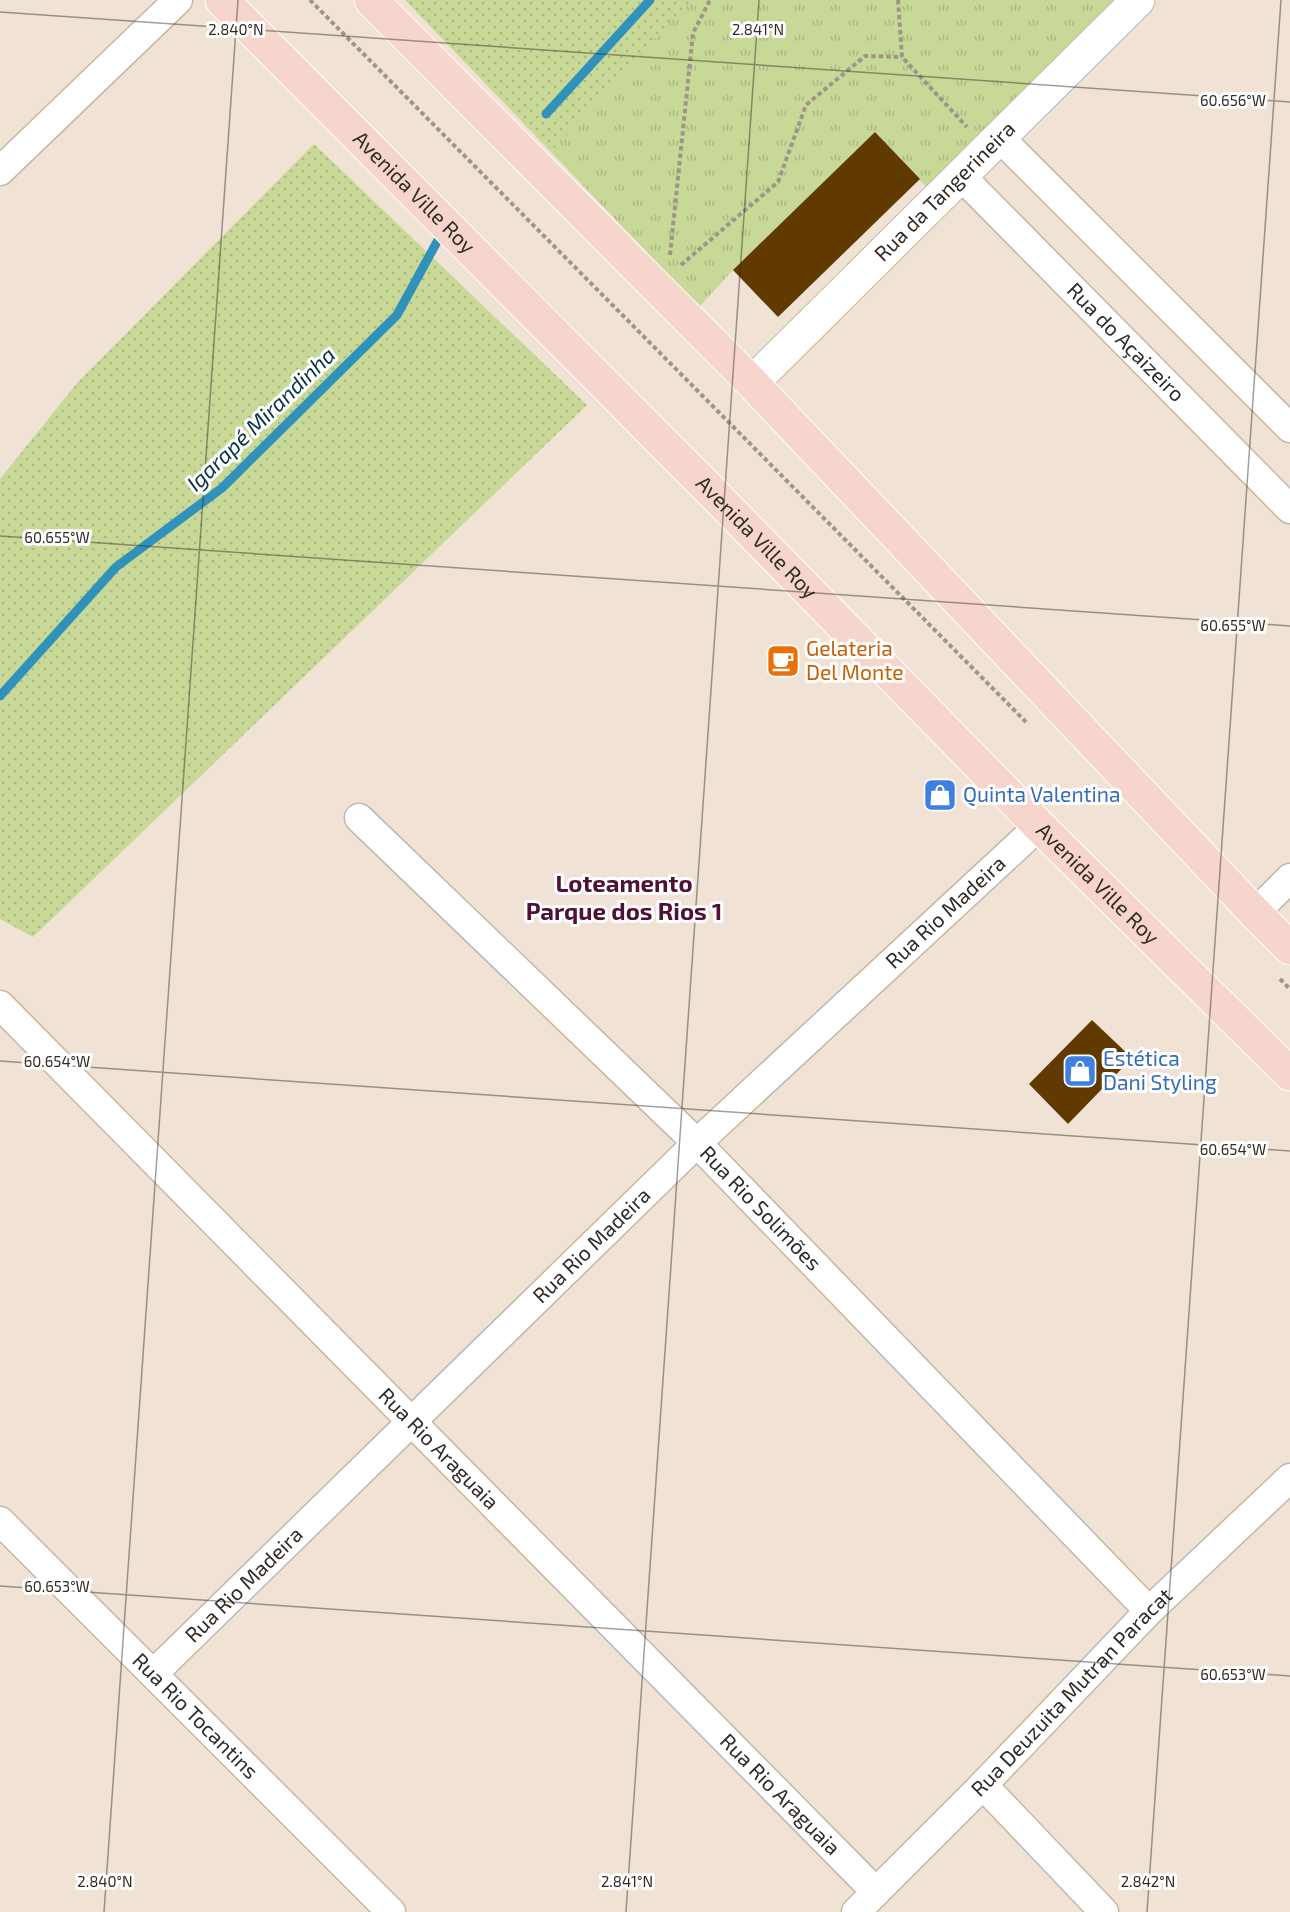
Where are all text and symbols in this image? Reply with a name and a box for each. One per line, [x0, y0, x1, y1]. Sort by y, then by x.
text: 2.840°N [208, 20, 264, 38]
text: 2.841°N [732, 20, 784, 38]
text: 60.656°W [1200, 91, 1266, 109]
street label: Rua da Tangerineira [868, 115, 1020, 265]
street label: Avenida Ville Roy [349, 125, 481, 258]
street label: Rua do Açaizeiro [1063, 277, 1191, 406]
water label: Igarapé Mirandinha [181, 341, 340, 496]
street label: Avenida Ville Roy [692, 470, 823, 603]
text: 60.655°W [24, 528, 90, 546]
text: 60.655°W [1200, 616, 1266, 634]
place label: Gelateria Del Monte [806, 635, 903, 684]
cafe icon: Gelateria Del Monte [765, 643, 801, 679]
shop icon: Quinta Valentina [922, 777, 958, 813]
place label: Quinta Valentina [963, 781, 1121, 807]
street label: Avenida Ville Roy [1032, 817, 1165, 949]
street label: Rua Rio Madeira [880, 850, 1010, 973]
district label: Loteamento Parque dos Rios 1 [526, 868, 722, 925]
place label: Estética Dani Styling [1103, 1045, 1217, 1094]
text: 60.654°W [24, 1052, 90, 1070]
shop icon: Estética Dani Styling [1062, 1053, 1098, 1089]
street label: Rua Rio Solimões [696, 1140, 827, 1275]
text: 60.654°W [1200, 1140, 1266, 1158]
street label: Rua Rio Madeira [527, 1182, 655, 1307]
street label: Rua Rio Araguaia [374, 1382, 505, 1514]
street label: Rua Rio Madeira [179, 1521, 307, 1647]
text: 60.653°W [24, 1577, 90, 1595]
street label: Rua Deuzuita Mutran Paracat [965, 1582, 1177, 1801]
street label: Rua Rio Tocantins [128, 1647, 264, 1783]
text: 60.653°W [1200, 1665, 1266, 1683]
street label: Rua Rio Araguaia [716, 1728, 846, 1860]
text: 2.840°N [77, 1872, 133, 1890]
text: 2.841°N [601, 1872, 653, 1890]
text: 2.842°N [1121, 1872, 1175, 1890]

